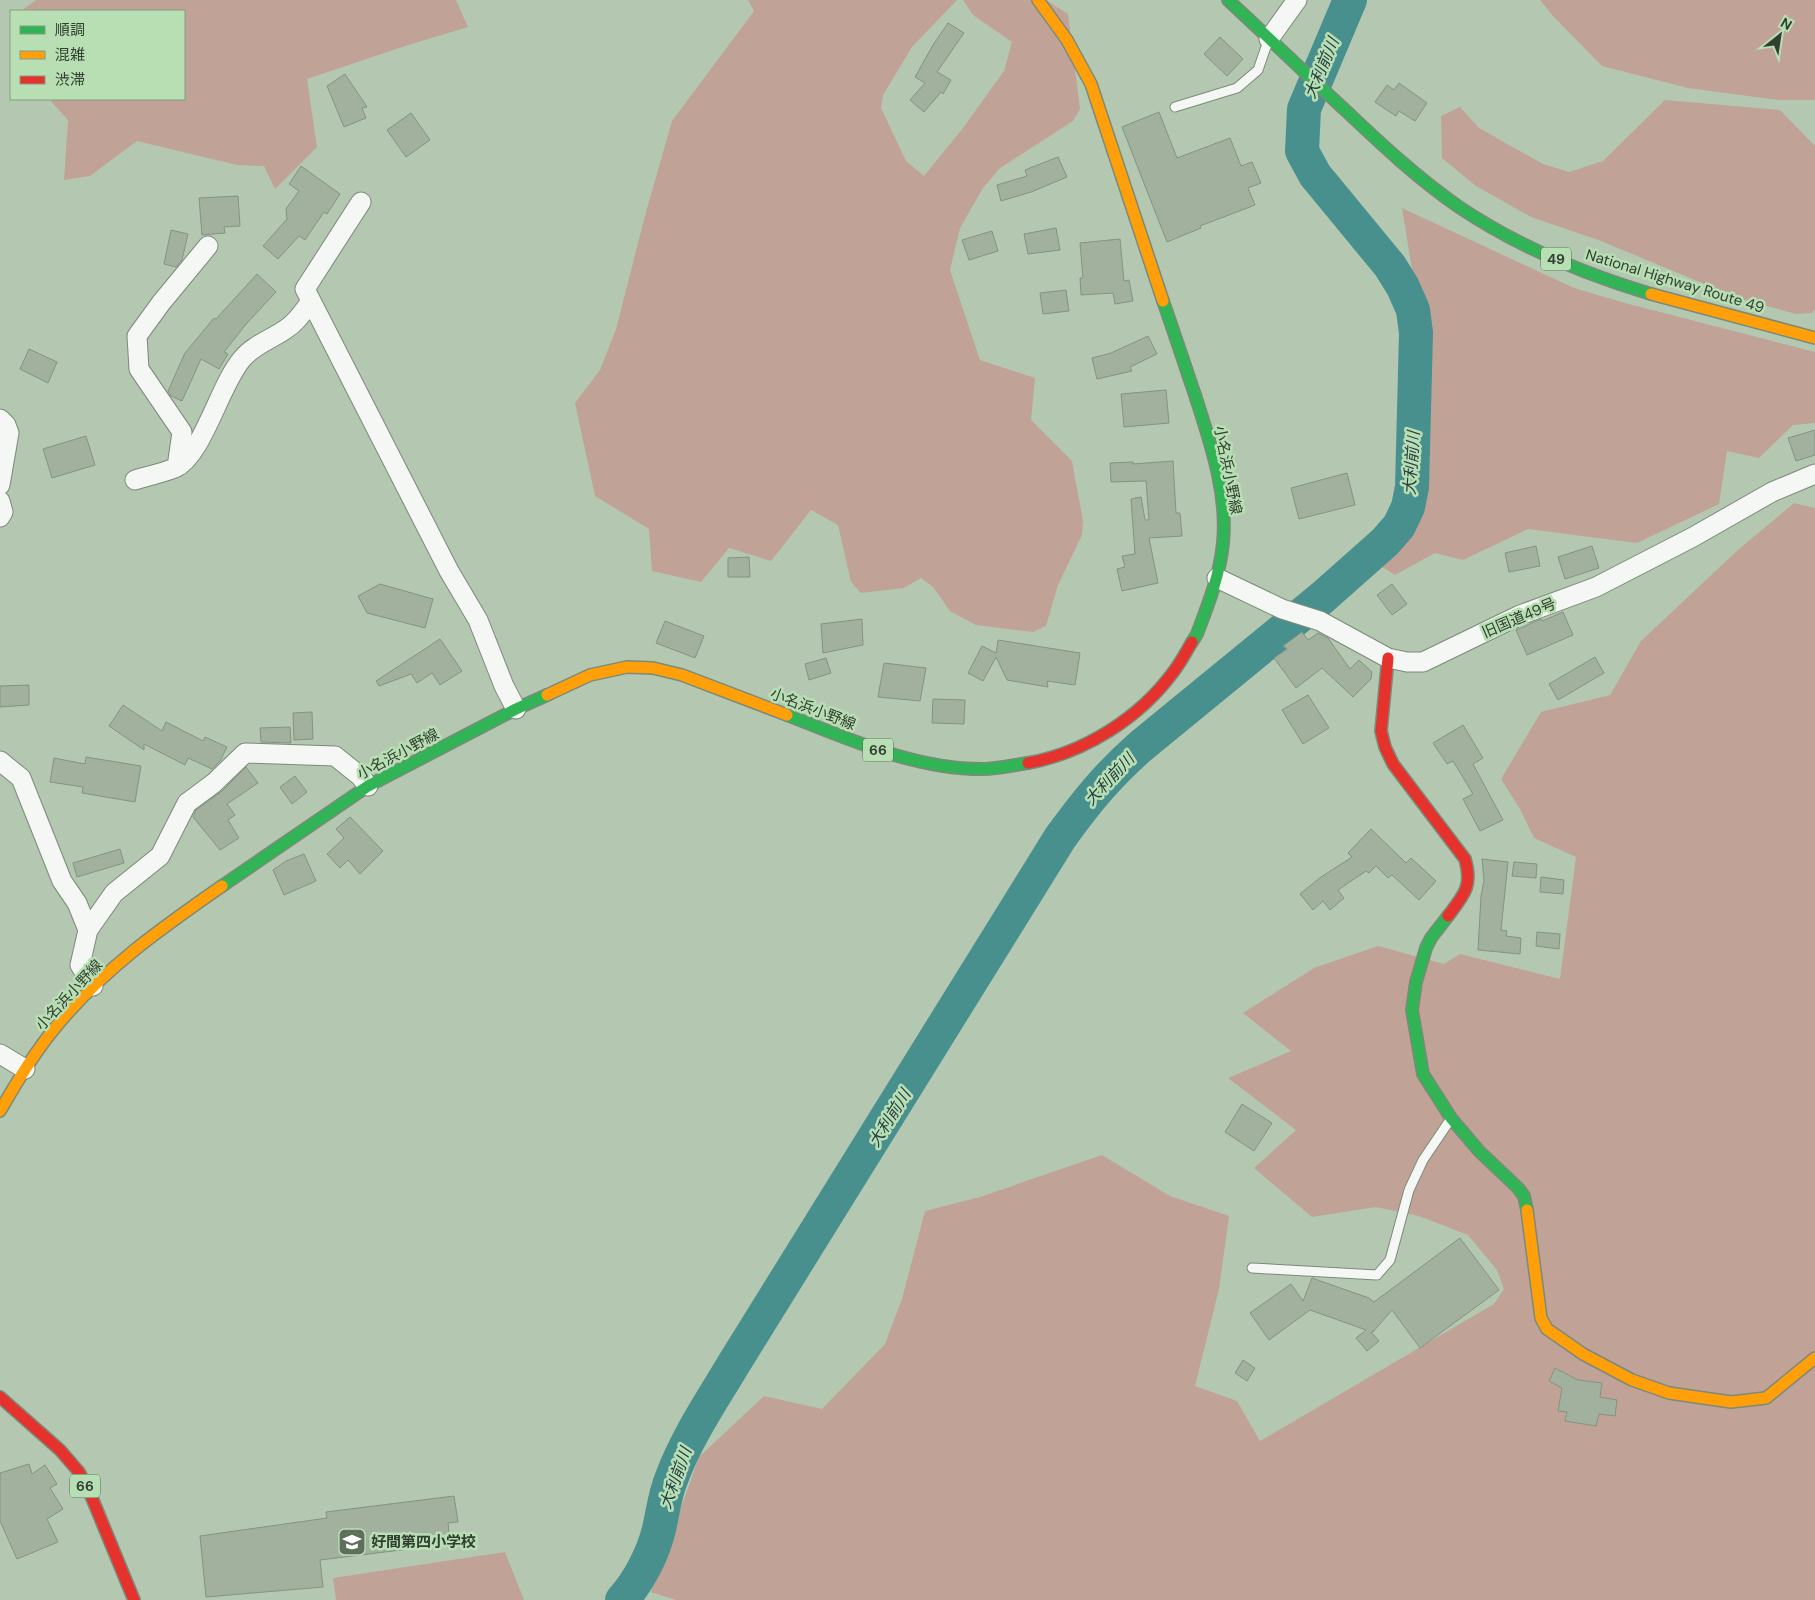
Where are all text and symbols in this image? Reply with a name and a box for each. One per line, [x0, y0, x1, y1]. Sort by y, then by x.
legend [10, 10, 185, 100]
north arrow [1755, 10, 1805, 60]
text: N [1778, 13, 1795, 34]
text: 順調 [55, 20, 85, 40]
water label: 大利前川 [1299, 33, 1344, 102]
text: 混雑 [55, 45, 85, 65]
text: 渋滞 [55, 70, 85, 90]
street label: National Highway Route 49 [1583, 244, 1767, 318]
road number: 49 [1541, 248, 1571, 270]
street label: 小名浜小野線 [1210, 424, 1246, 516]
water label: 大利前川 [1399, 428, 1424, 496]
street label: 旧国道49号 [1479, 593, 1559, 643]
street label: 小名浜小野線 [767, 684, 859, 734]
street label: 小名浜小野線 [354, 724, 442, 784]
road number: 66 [863, 738, 893, 762]
water label: 大利前川 [1080, 747, 1140, 810]
street label: 小名浜小野線 [31, 955, 107, 1035]
water label: 大利前川 [864, 1084, 916, 1151]
water label: 大利前川 [655, 1443, 697, 1512]
road number: 66 [70, 1474, 100, 1498]
school or university icon: 好間第四小学校 [337, 1527, 367, 1557]
place label: 好間第四小学校 [371, 1532, 476, 1552]

